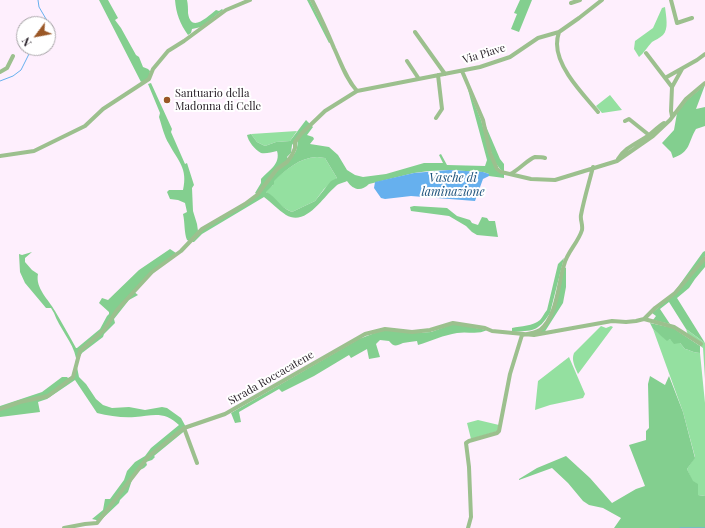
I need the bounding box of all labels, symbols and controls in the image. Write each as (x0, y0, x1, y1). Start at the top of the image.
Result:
north arrow (16, 16, 56, 56)
text: N (18, 35, 35, 49)
street label: Via Piave (461, 41, 507, 67)
place label: Santuario della Madonna di Celle (175, 87, 261, 113)
marker: Santuario della Madonna di Celle (162, 95, 172, 105)
water label: Vasche di laminazione (421, 171, 485, 199)
street label: Strada Roccacatene (226, 348, 316, 408)

